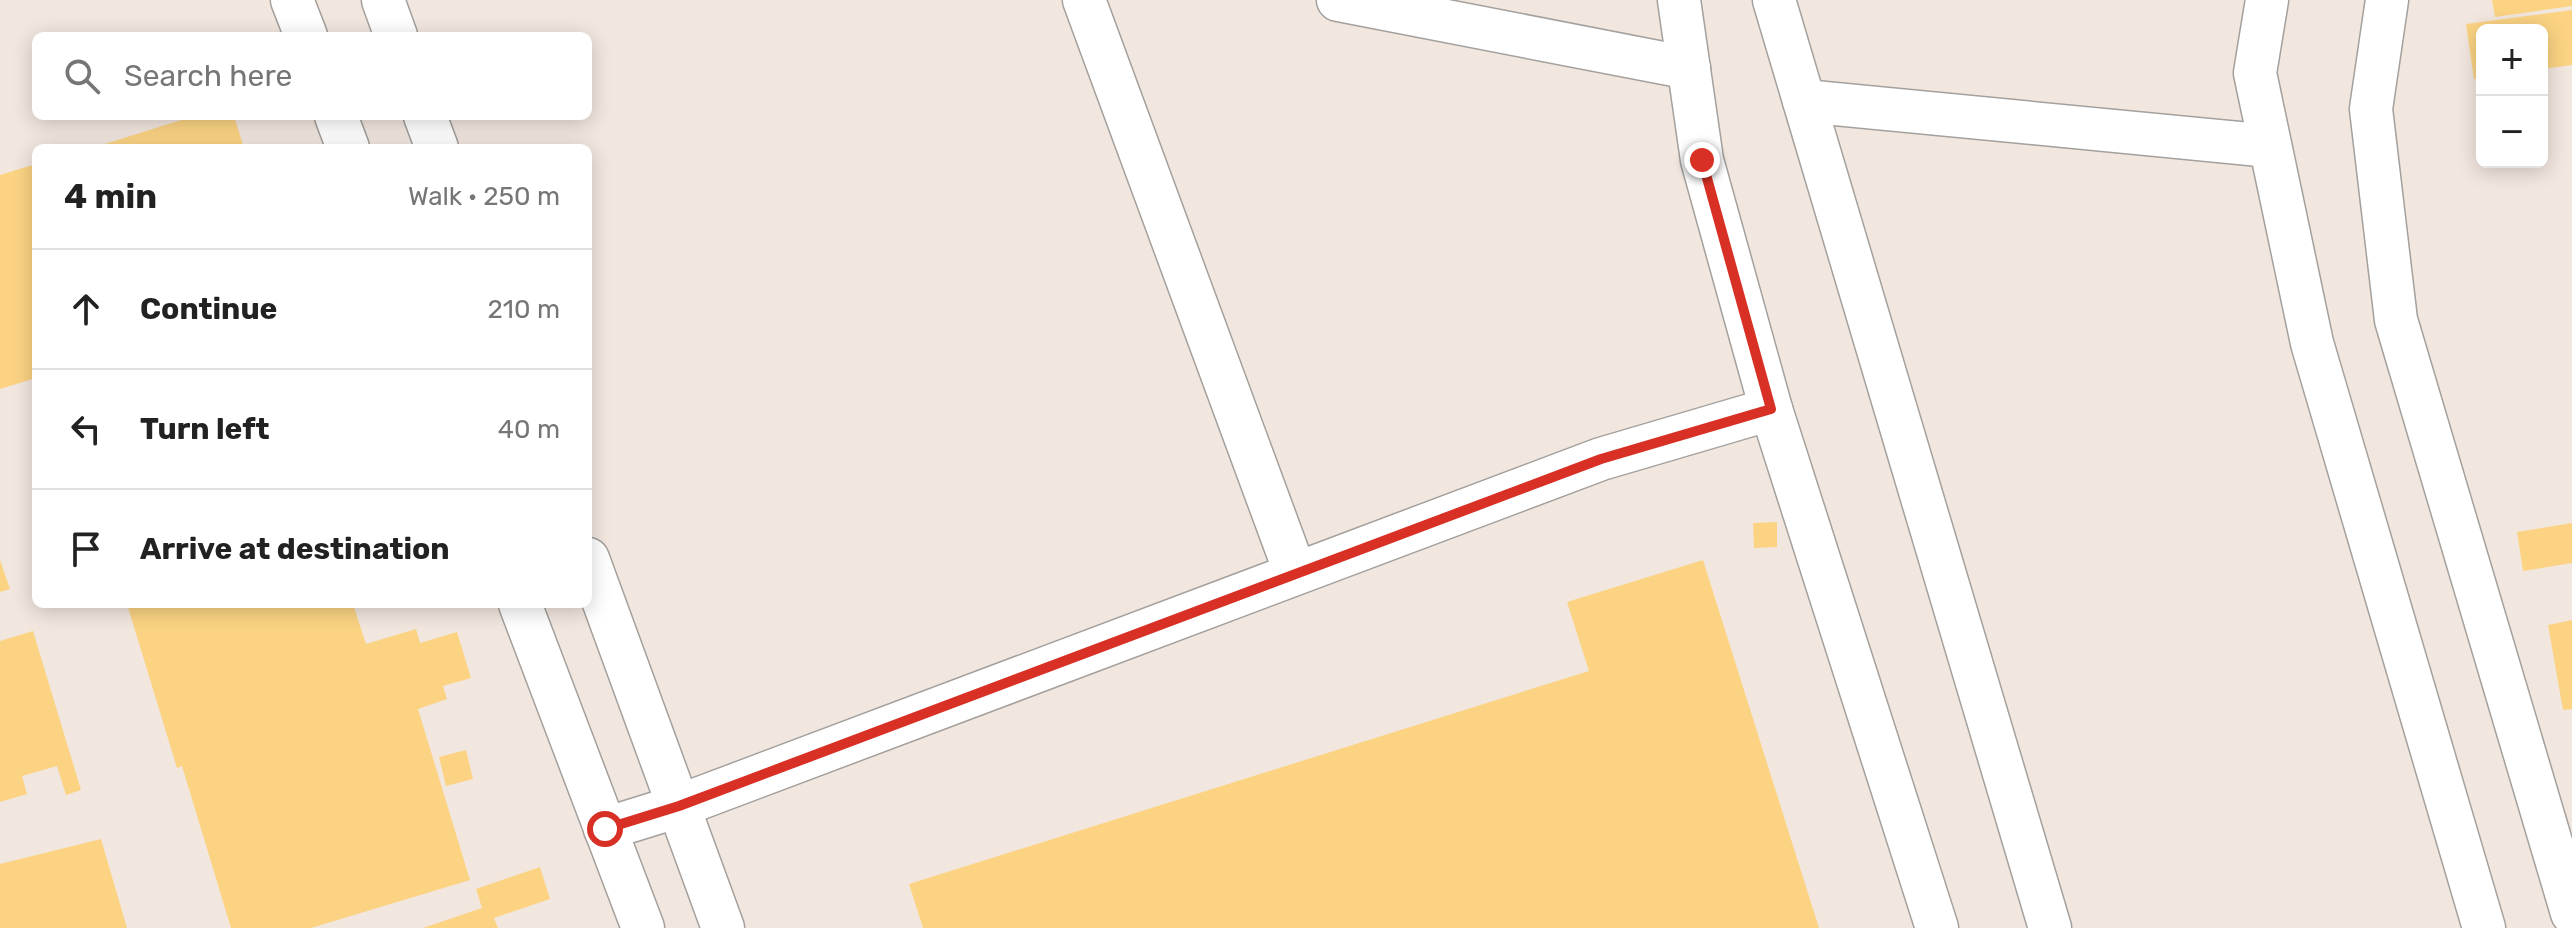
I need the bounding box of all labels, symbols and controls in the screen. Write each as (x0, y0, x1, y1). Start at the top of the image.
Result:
map controls (2476, 24, 2548, 168)
button: + (2476, 24, 2548, 96)
search box (32, 32, 592, 120)
icon: search (60, 54, 104, 98)
text: Search here (124, 58, 292, 94)
button: − (2476, 96, 2548, 168)
route end (1684, 142, 1720, 178)
text: 4 min (64, 176, 157, 217)
text: Walk · 250 m (408, 181, 560, 212)
icon: ahead (64, 287, 108, 331)
text: Continue (140, 291, 277, 327)
text: 210 m (488, 294, 560, 325)
icon: left (64, 407, 108, 451)
text: Turn left (140, 411, 270, 447)
text: 40 m (498, 414, 560, 445)
icon: arrive (64, 527, 108, 571)
text: Arrive at destination (140, 531, 450, 567)
route start (587, 811, 623, 847)

